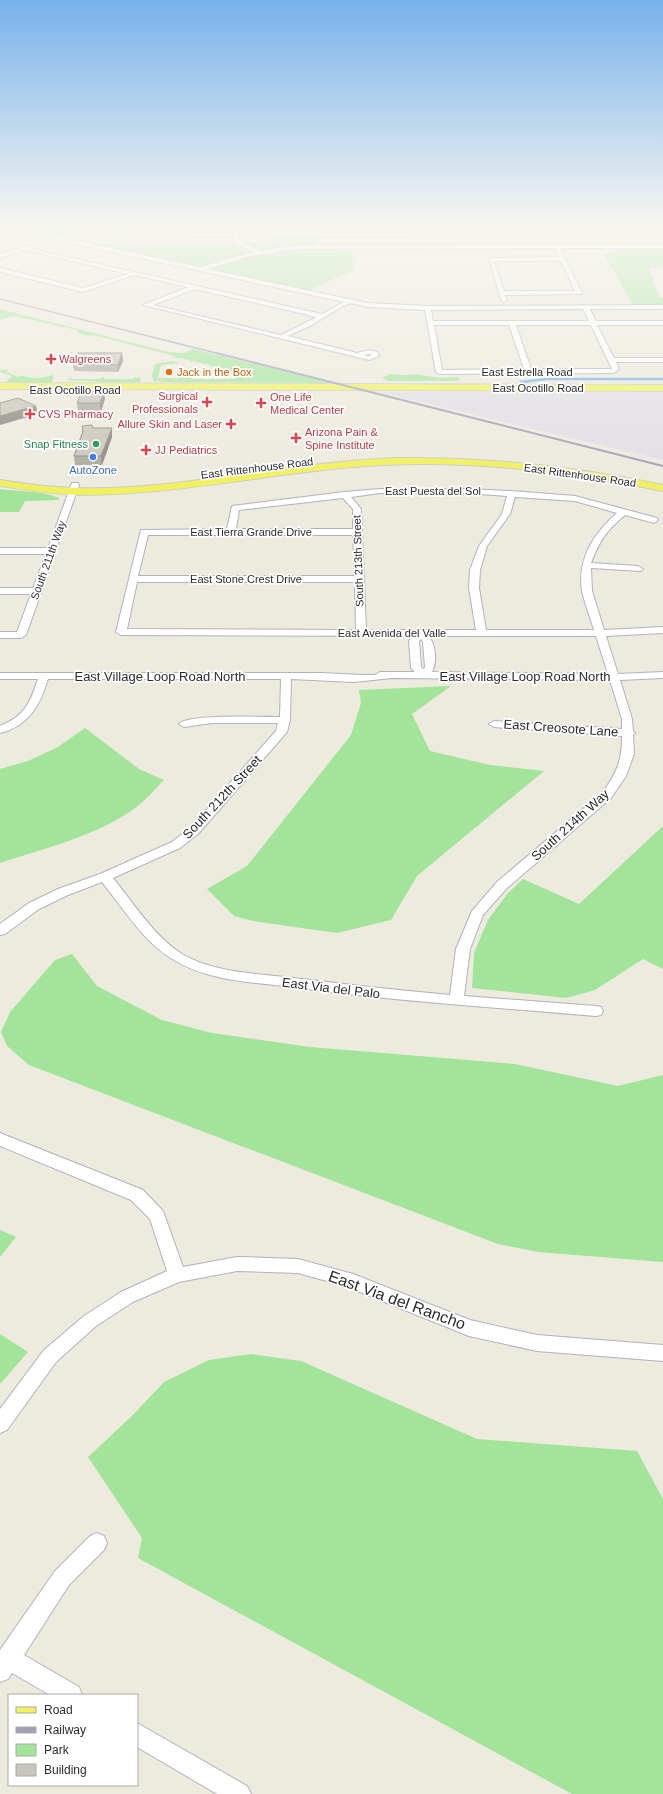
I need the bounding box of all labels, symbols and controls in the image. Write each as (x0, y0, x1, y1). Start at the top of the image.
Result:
place label: Walgreens (59, 353, 112, 365)
marker: Walgreens (46, 354, 56, 364)
place label: Jack in the Box (177, 366, 252, 378)
street label: East Estrella Road (481, 366, 573, 378)
marker: Jack in the Box (164, 367, 174, 377)
street label: East Ocotillo Road (492, 382, 584, 394)
street label: East Ocotillo Road (29, 384, 121, 396)
place label: Surgical Professionals (132, 390, 198, 415)
place label: One Life Medical Center (270, 391, 344, 416)
marker: Surgical Professionals (201, 396, 213, 408)
marker: One Life Medical Center (255, 397, 267, 409)
place label: CVS Pharmacy (38, 408, 114, 420)
marker: CVS Pharmacy (25, 409, 35, 419)
place label: Allure Skin and Laser (117, 418, 222, 430)
marker: Allure Skin and Laser (225, 418, 237, 430)
place label: Arizona Pain & Spine Institute (305, 426, 378, 451)
marker: Arizona Pain & Spine Institute (290, 432, 302, 444)
place label: Snap Fitness (24, 438, 88, 450)
marker: Snap Fitness (91, 439, 101, 449)
marker: JJ Pediatrics (140, 444, 152, 456)
place label: JJ Pediatrics (155, 444, 218, 456)
marker: AutoZone (88, 452, 98, 462)
street label: East Rittenhouse Road (200, 455, 314, 481)
street label: East Rittenhouse Road (523, 461, 637, 489)
place label: AutoZone (69, 464, 117, 476)
street label: East Puesta del Sol (385, 485, 481, 497)
street label: South 213th Street (350, 515, 366, 607)
street label: South 211th Way (28, 518, 68, 601)
street label: East Tierra Grande Drive (190, 526, 312, 538)
street label: East Stone Crest Drive (190, 573, 302, 585)
street label: East Avenida del Valle (338, 627, 446, 639)
street label: East Village Loop Road North (74, 669, 246, 684)
street label: East Village Loop Road North (439, 669, 611, 684)
street label: East Creosote Lane (503, 717, 619, 739)
street label: South 212th Street (180, 752, 265, 842)
street label: South 214th Way (528, 786, 612, 864)
street label: East Via del Palo (281, 975, 381, 1001)
street label: East Via del Rancho (326, 1267, 468, 1333)
legend (8, 1694, 138, 1786)
text: Road (44, 1703, 73, 1717)
text: Railway (44, 1723, 86, 1737)
text: Park (44, 1743, 70, 1757)
text: Building (44, 1763, 87, 1777)

